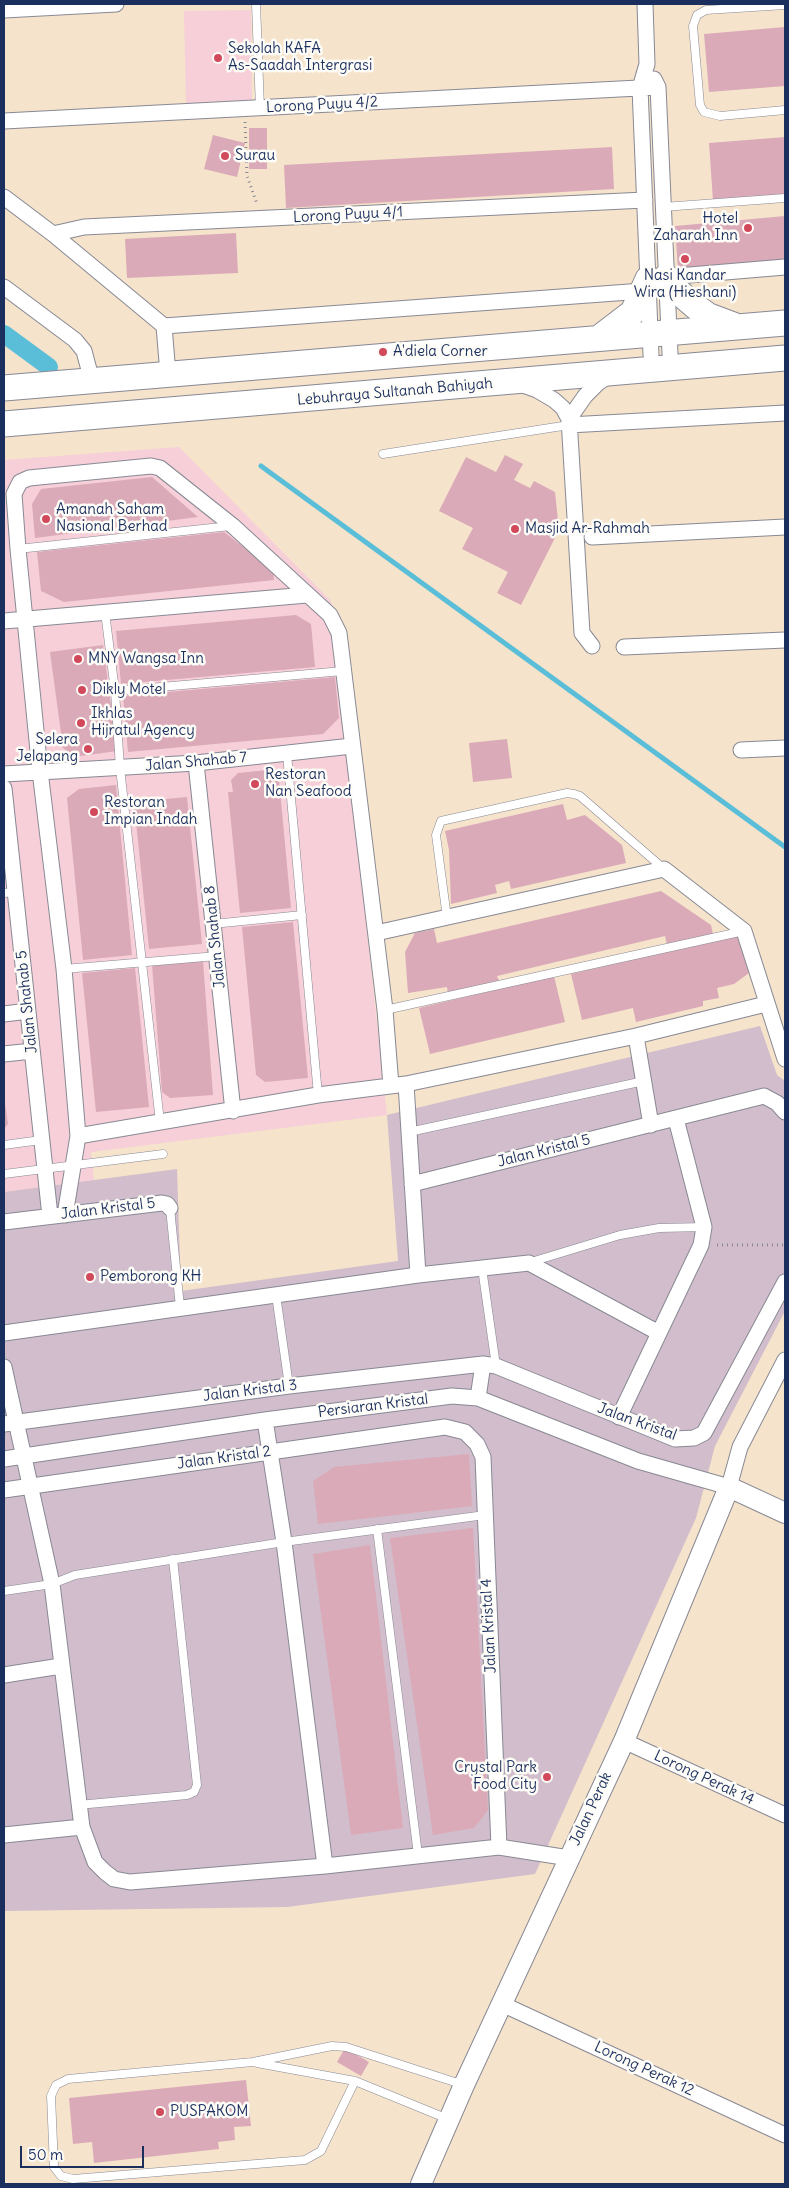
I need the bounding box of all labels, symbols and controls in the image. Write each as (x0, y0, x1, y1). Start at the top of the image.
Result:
place label: Sekolah KAFA As-Saadah Intergrasi (228, 40, 372, 75)
marker: Sekolah KAFA As-Saadah Intergrasi (212, 52, 224, 64)
street label: Lorong Puyu 4/2 (265, 93, 379, 117)
place label: Surau (235, 147, 275, 165)
marker: Surau (219, 150, 231, 162)
street label: Lorong Puyu 4/1 (293, 203, 403, 227)
place label: Hotel Zaharah Inn (653, 210, 738, 245)
marker: Hotel Zaharah Inn (742, 222, 754, 234)
marker: Nasi Kandar Wira (Hieshani) (679, 253, 691, 265)
place label: Nasi Kandar Wira (Hieshani) (634, 267, 736, 302)
place label: A'diela Corner (393, 343, 488, 361)
marker: A'diela Corner (377, 346, 389, 358)
street label: Lebuhraya Sultanah Bahiyah (296, 374, 494, 410)
place label: Amanah Saham Nasional Berhad (56, 501, 168, 536)
marker: Amanah Saham Nasional Berhad (40, 513, 52, 525)
place label: Masjid Ar-Rahmah (525, 520, 650, 538)
marker: Masjid Ar-Rahmah (509, 523, 521, 535)
place label: MNY Wangsa Inn (88, 650, 204, 668)
marker: MNY Wangsa Inn (72, 653, 84, 665)
place label: Dikly Motel (92, 681, 166, 699)
marker: Dikly Motel (76, 684, 88, 696)
place label: Ikhlas Hijratul Agency (91, 705, 195, 740)
marker: Ikhlas Hijratul Agency (75, 717, 87, 729)
place label: Selera Jelapang (16, 731, 78, 766)
marker: Selera Jelapang (82, 743, 94, 755)
street label: Jalan Shahab 7 (144, 749, 248, 775)
place label: Restoran Nan Seafood (265, 766, 351, 801)
marker: Restoran Nan Seafood (249, 778, 261, 790)
place label: Restoran Impian Indah (104, 794, 197, 829)
marker: Restoran Impian Indah (88, 806, 100, 818)
street label: Jalan Shahab 8 (201, 885, 229, 989)
street label: Jalan Shahab 5 (13, 950, 41, 1054)
street label: Jalan Kristal 5 (496, 1131, 592, 1171)
street label: Jalan Kristal 5 (60, 1194, 156, 1224)
place label: Pemborong KH (100, 1268, 201, 1286)
marker: Pemborong KH (84, 1271, 96, 1283)
street label: Jalan Kristal 3 (202, 1376, 298, 1406)
street label: Persiaran Kristal (317, 1390, 429, 1422)
street label: Jalan Kristal (595, 1399, 679, 1445)
street label: Jalan Kristal 2 (176, 1442, 272, 1474)
street label: Jalan Kristal 4 (478, 1578, 500, 1674)
street label: Lorong Perak 14 (651, 1747, 757, 1809)
place label: Crystal Park Food City (454, 1759, 537, 1794)
street label: Jalan Perak (566, 1769, 616, 1849)
marker: Crystal Park Food City (541, 1771, 553, 1783)
street label: Lorong Perak 12 (591, 2038, 697, 2100)
place label: PUSPAKOM (170, 2103, 249, 2121)
marker: PUSPAKOM (154, 2106, 166, 2118)
scale bar (22, 2136, 146, 2168)
text: 50 m (28, 2145, 63, 2164)

